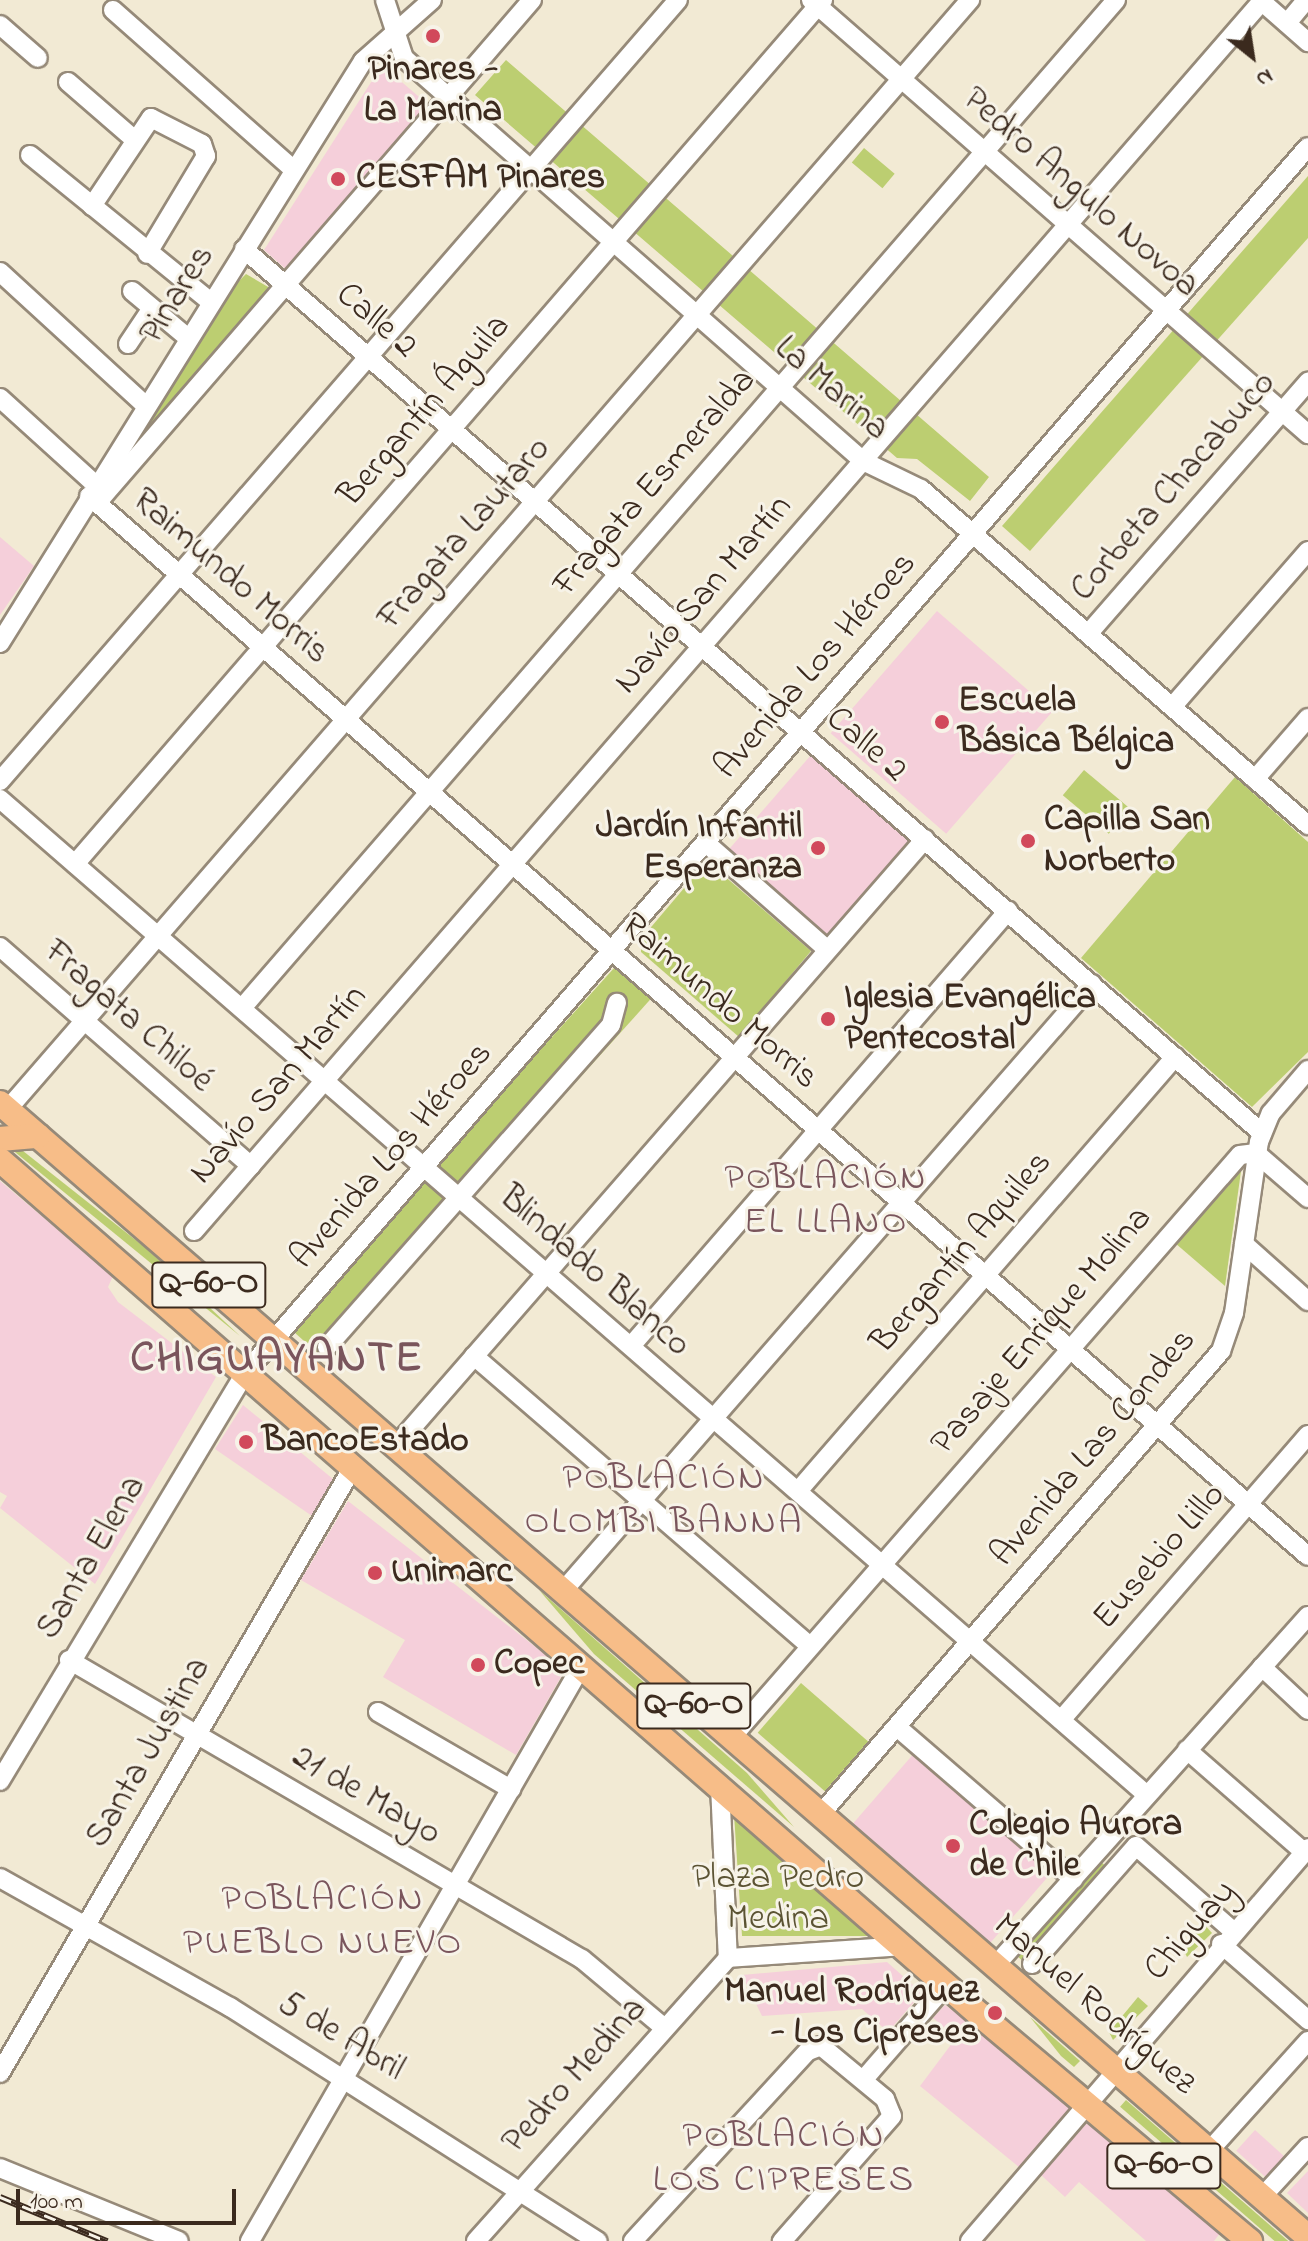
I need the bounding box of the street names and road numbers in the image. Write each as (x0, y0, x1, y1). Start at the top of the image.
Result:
street label: Pedro Angulo Novoa (953, 78, 1207, 308)
street label: Pinares (131, 238, 225, 352)
street label: Calle 2 (326, 274, 426, 368)
street label: Bergantín Águila (330, 306, 520, 516)
street label: La Marina (765, 327, 897, 451)
street label: Fragata Esmeralda (544, 360, 766, 606)
street label: Corbeta Chacabuco (1062, 363, 1286, 611)
street label: Fragata Lautaro (369, 429, 561, 639)
street label: Raimundo Morris (122, 479, 338, 675)
street label: Navío San Martín (606, 487, 802, 703)
street label: Avenida Los Héroes (706, 544, 926, 788)
street label: Calle 2 (816, 698, 916, 792)
street label: Raimundo Morris (611, 904, 827, 1100)
street label: Fragata Chiloé (34, 931, 222, 1103)
street label: Navío San Martín (181, 977, 377, 1193)
street label: Avenida Los Héroes (282, 1034, 502, 1278)
street label: Bergantín Aquiles (862, 1143, 1062, 1363)
street label: Blindado Blanco (489, 1177, 699, 1367)
street label: Pasaje Enrique Molina (922, 1198, 1162, 1464)
road number: Q-60-O (151, 1255, 267, 1315)
street label: Avenida Las Condes (982, 1320, 1206, 1576)
street label: Santa Elena (28, 1468, 156, 1648)
street label: Eusebio Lillo (1084, 1475, 1236, 1639)
street label: Santa Justina (77, 1650, 221, 1856)
road number: Q-60-O (636, 1676, 752, 1736)
street label: 21 de Mayo (284, 1736, 448, 1856)
street label: Chiguay (1136, 1872, 1246, 1990)
street label: Manuel Rodríguez (984, 1905, 1204, 2105)
street label: 5 de Abril (270, 1982, 412, 2092)
street label: Pedro Medina (493, 1989, 657, 2163)
road number: Q-60-O (1106, 2136, 1222, 2196)

